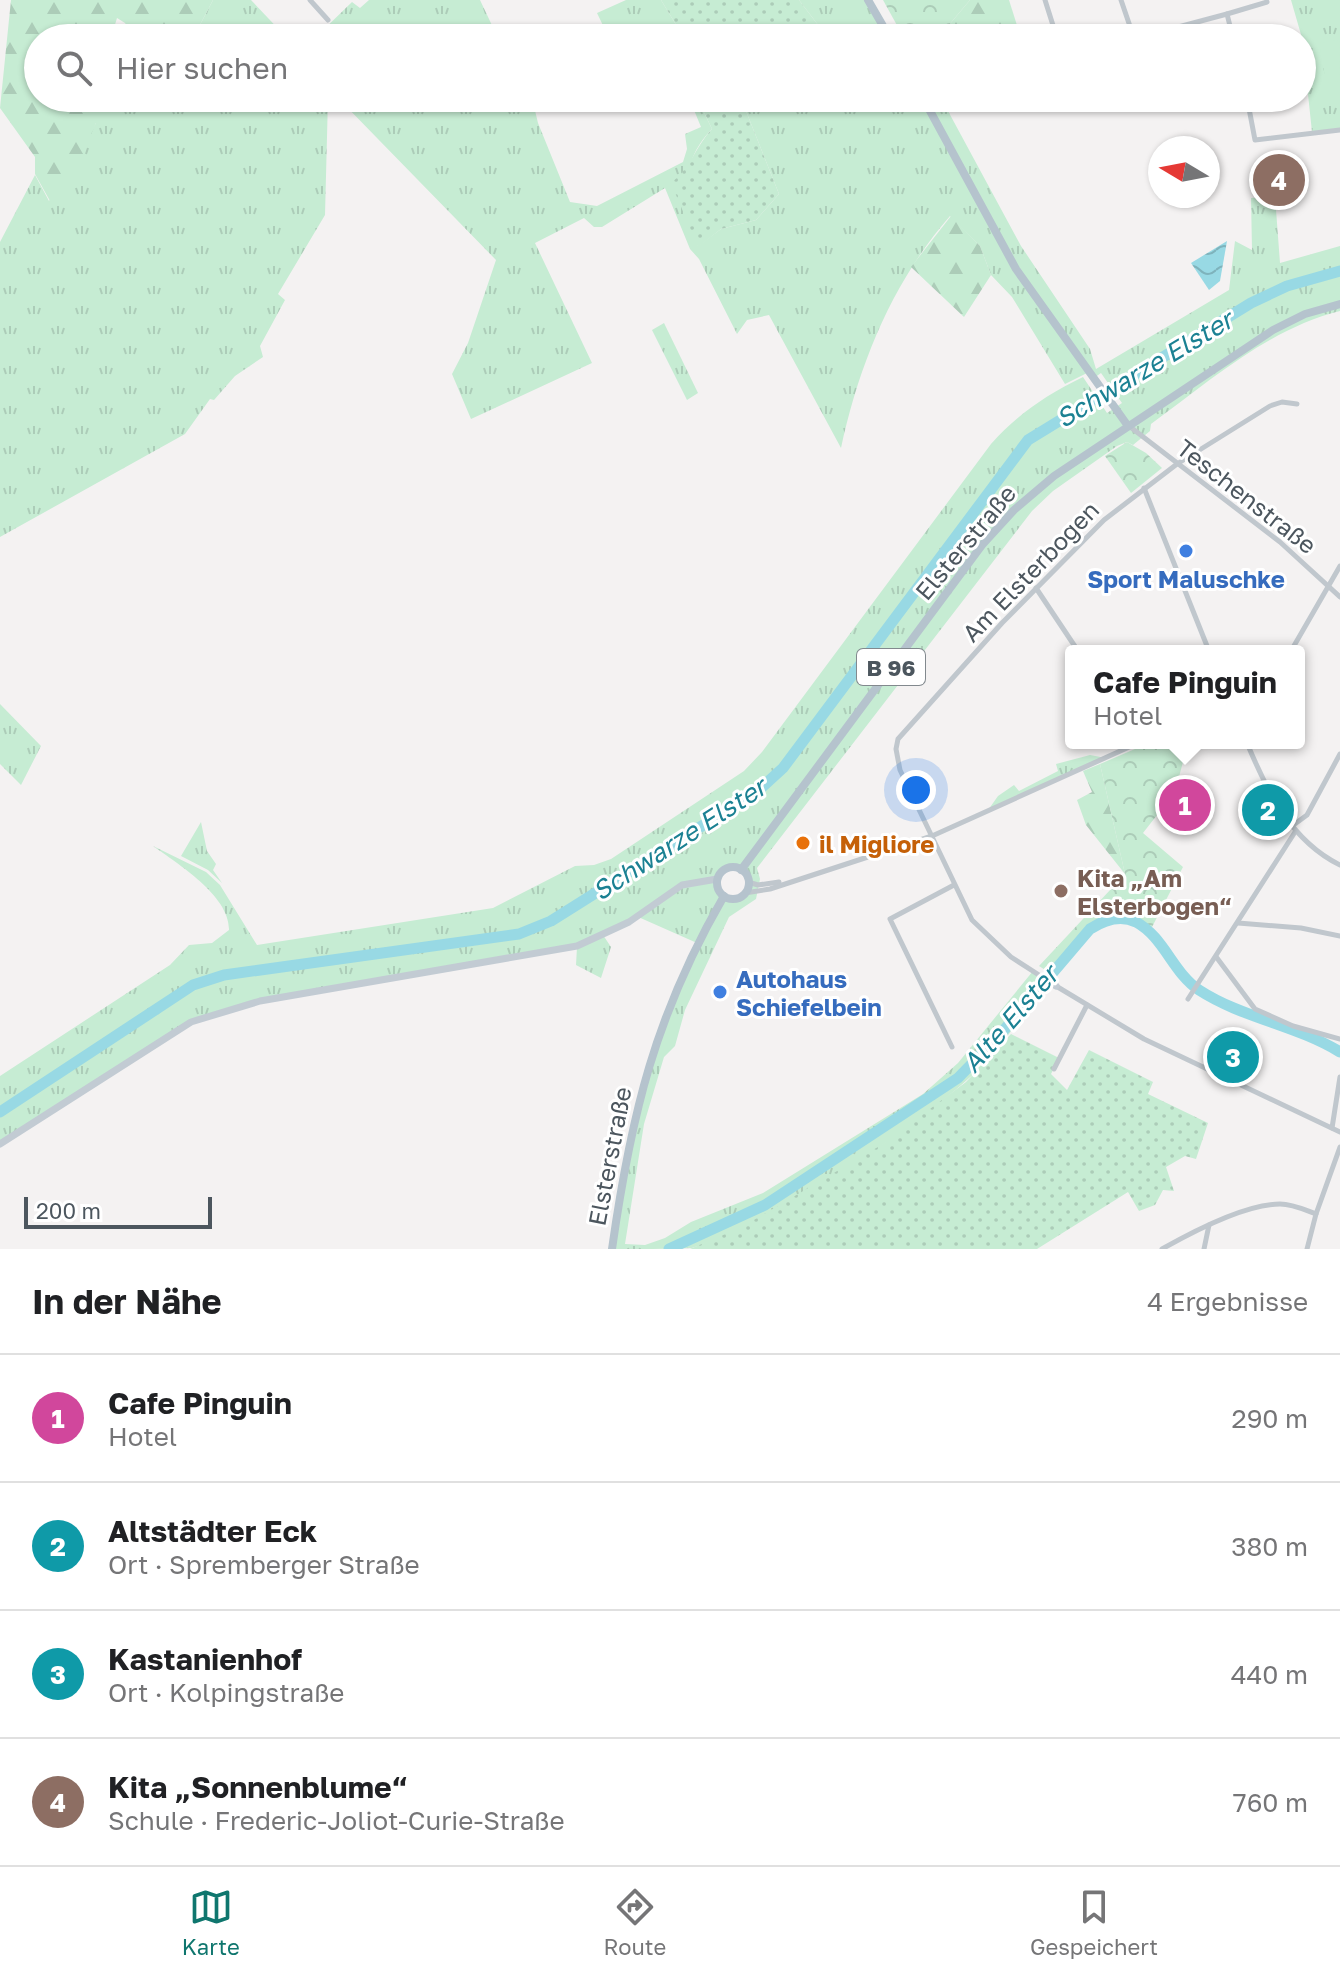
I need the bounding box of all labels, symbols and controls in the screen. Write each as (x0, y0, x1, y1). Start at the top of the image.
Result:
search box (24, 24, 1316, 112)
icon: search (52, 46, 96, 90)
text: Hier suchen (116, 50, 288, 86)
north arrow (1148, 136, 1220, 208)
pin: 4 (1253, 150, 1305, 210)
water label: Schwarze Elster (1050, 302, 1241, 434)
street label: Teschenstraße (1172, 433, 1322, 559)
street label: Elsterstraße (909, 479, 1021, 605)
street label: Am Elsterbogen (956, 495, 1104, 647)
marker: Sport Maluschke (1177, 542, 1195, 560)
place label: Sport Maluschke (1087, 564, 1285, 593)
popup (1065, 645, 1305, 749)
road number: B 96 (857, 649, 925, 685)
text: Cafe Pinguin (1093, 664, 1277, 700)
text: Hotel (1093, 700, 1162, 731)
water label: Schwarze Elster (586, 769, 775, 907)
your location (896, 770, 936, 810)
pin: 1 (1159, 775, 1211, 835)
pin: 2 (1242, 780, 1294, 840)
place label: il Migliore (819, 829, 935, 858)
marker: il Migliore (794, 834, 812, 852)
place label: Kita „Am Elsterbogen“ (1077, 863, 1232, 920)
marker: Kita „Am Elsterbogen“ (1052, 882, 1070, 900)
water label: Alte Elster (956, 957, 1067, 1078)
place label: Autohaus Schiefelbein (736, 964, 882, 1021)
marker: Autohaus Schiefelbein (711, 983, 729, 1001)
pin: 3 (1207, 1027, 1259, 1087)
street label: Elsterstraße (581, 1084, 637, 1228)
scale bar (24, 1193, 212, 1229)
text: 200 m (36, 1197, 101, 1224)
text: In der Nähe (32, 1281, 222, 1321)
text: 4 Ergebnisse (1147, 1286, 1308, 1317)
text: Cafe Pinguin (108, 1385, 292, 1421)
text: 1 (51, 1403, 65, 1434)
text: 290 m (1232, 1403, 1308, 1434)
text: Hotel (108, 1421, 177, 1452)
text: Altstädter Eck (108, 1513, 317, 1549)
text: 2 (50, 1531, 66, 1562)
text: 380 m (1231, 1531, 1308, 1562)
text: Ort · Spremberger Straße (108, 1549, 420, 1580)
text: Kastanienhof (108, 1641, 302, 1677)
text: 3 (50, 1659, 66, 1690)
text: 440 m (1231, 1659, 1308, 1690)
text: Ort · Kolpingstraße (108, 1677, 344, 1708)
text: Kita „Sonnenblume“ (108, 1769, 408, 1805)
text: 4 (50, 1787, 66, 1818)
text: 760 m (1233, 1787, 1308, 1818)
text: Schule · Frederic-Joliot-Curie-Straße (108, 1805, 565, 1836)
tab: Karte (182, 1885, 240, 1960)
tab: Route (603, 1885, 666, 1960)
tab: Gespeichert (1030, 1885, 1158, 1960)

